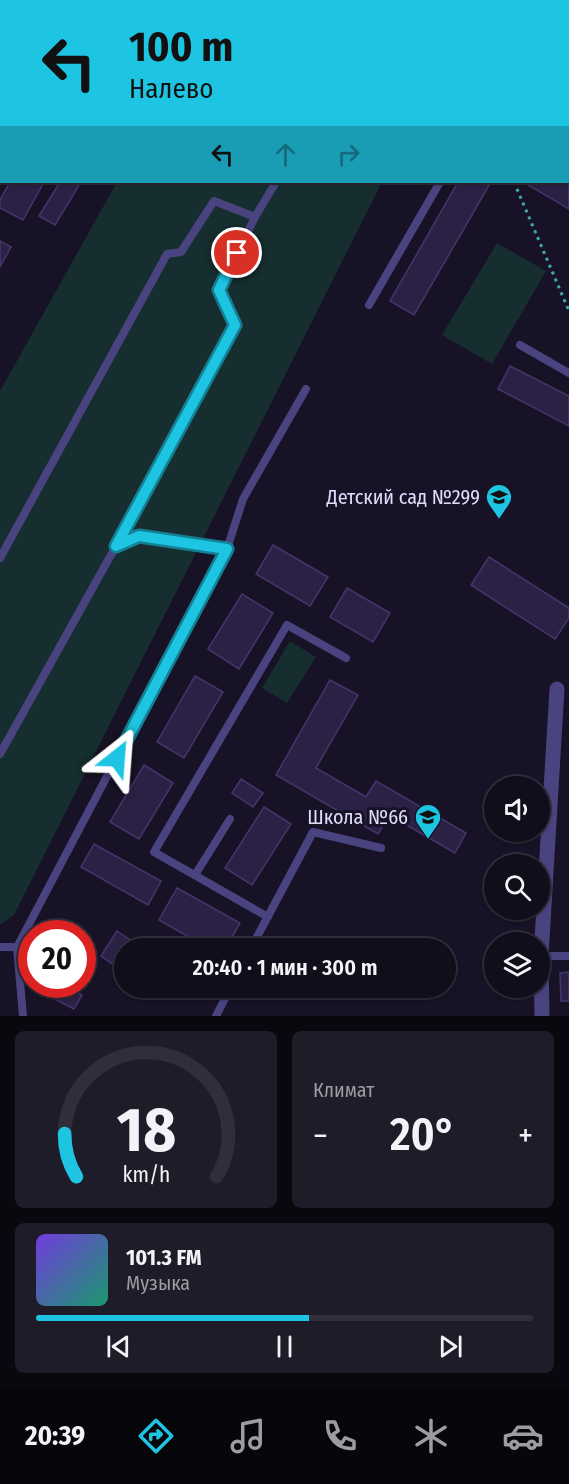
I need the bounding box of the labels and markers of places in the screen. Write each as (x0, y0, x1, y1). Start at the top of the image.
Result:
pin (211, 227, 262, 278)
school or university icon: Детский сад №299 (484, 482, 514, 520)
place label: Детский сад №299 (326, 485, 480, 509)
school or university icon: Школа №66 (413, 802, 443, 840)
place label: Школа №66 (307, 805, 408, 829)

